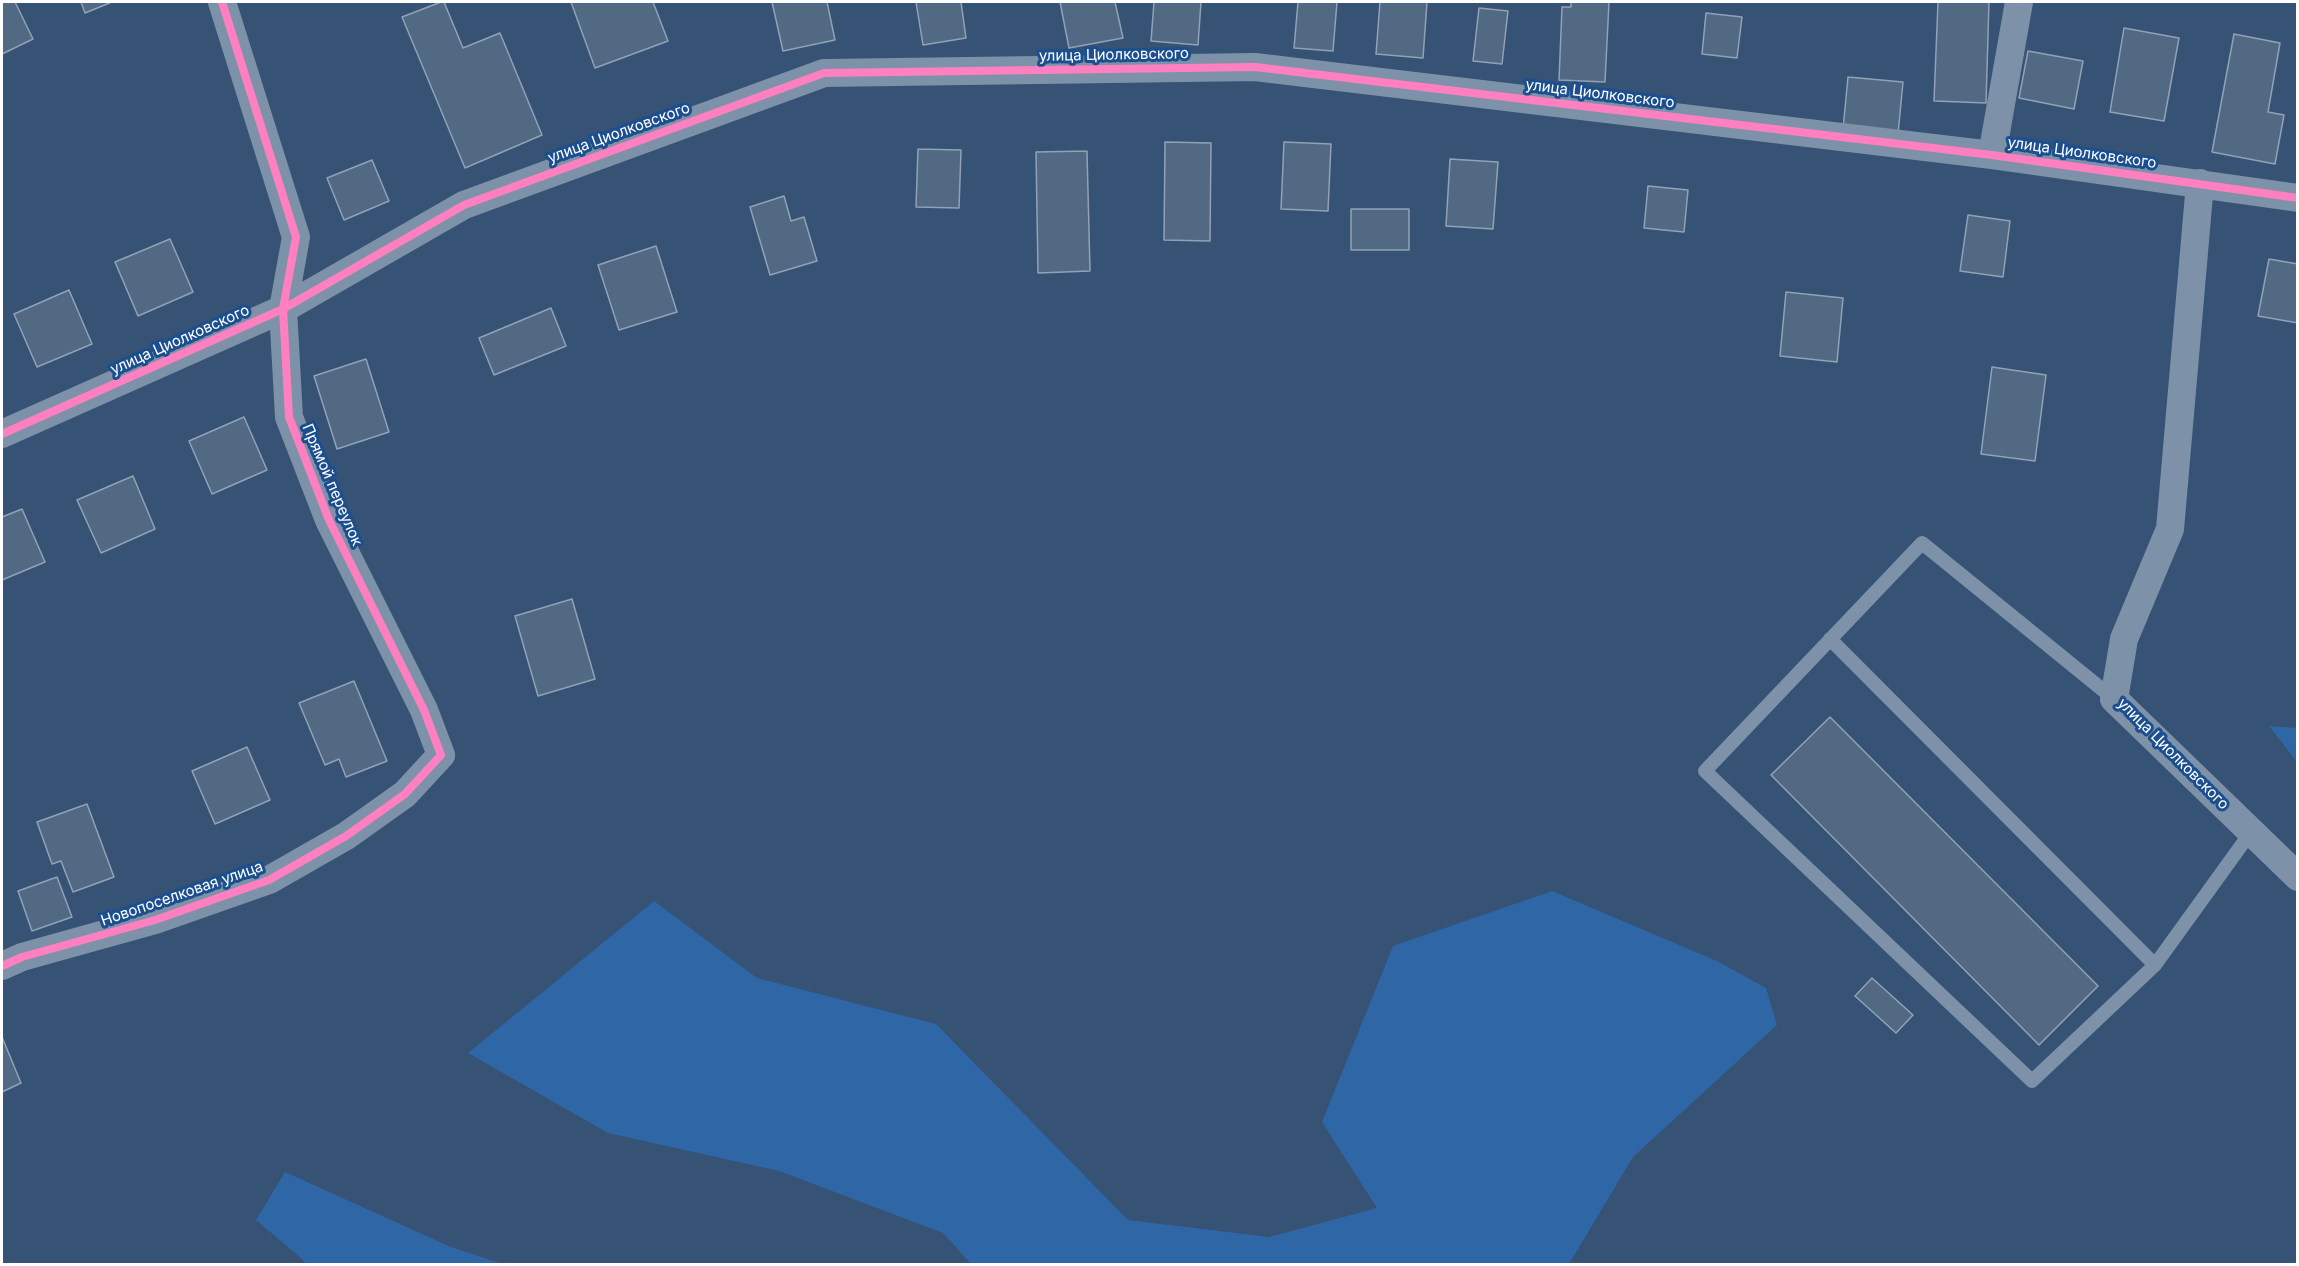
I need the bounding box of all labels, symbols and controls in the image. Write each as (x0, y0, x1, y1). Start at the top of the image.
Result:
street label: улица Циолковского (1039, 45, 1189, 65)
street label: улица Циолковского (1524, 76, 1676, 112)
street label: улица Циолковского (545, 99, 693, 167)
street label: улица Циолковского (2006, 134, 2158, 172)
street label: улица Циолковского (108, 301, 252, 379)
street label: Прямой переулок (298, 421, 366, 549)
street label: улица Циолковского (2114, 695, 2232, 813)
street label: Новопоселковая улица (99, 858, 265, 930)

